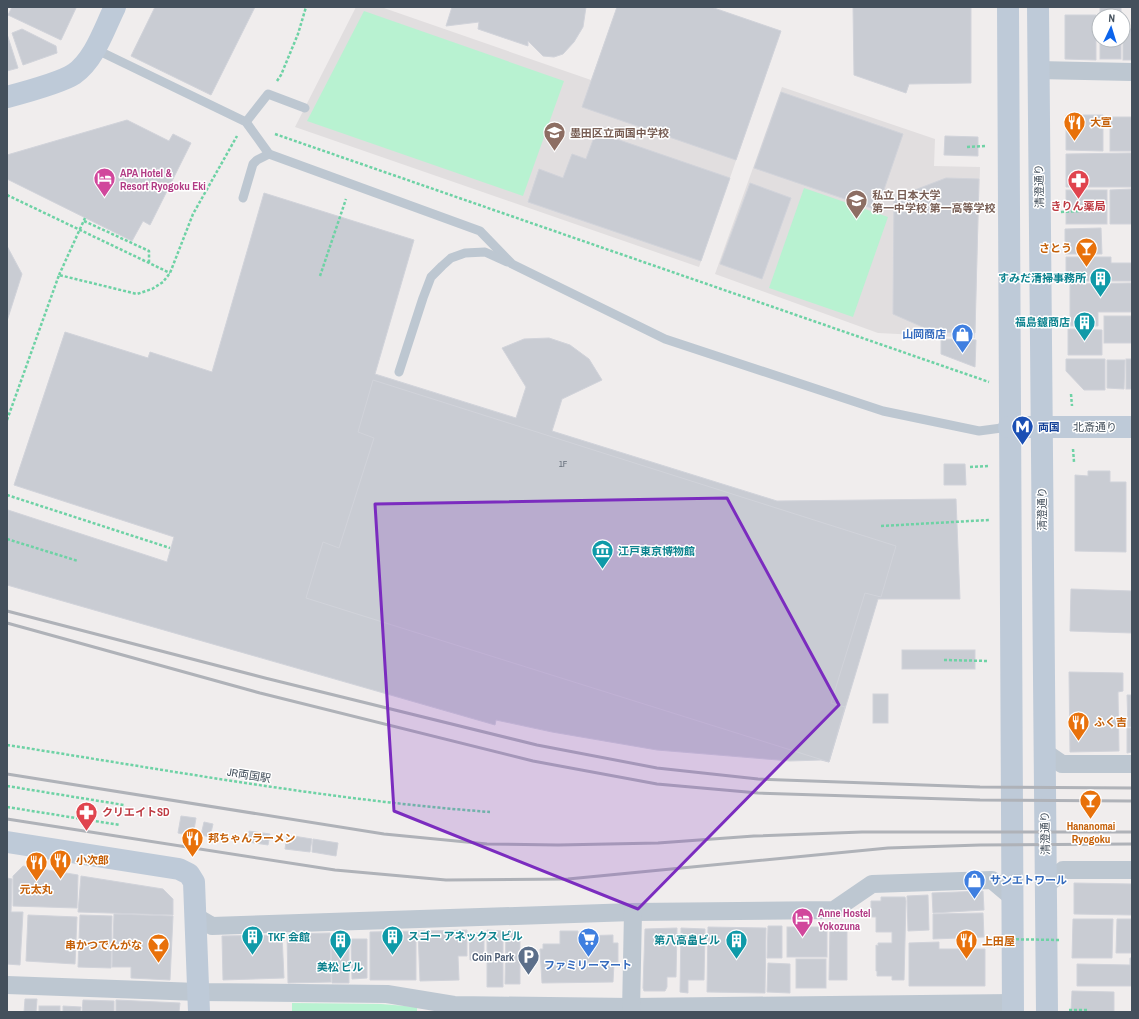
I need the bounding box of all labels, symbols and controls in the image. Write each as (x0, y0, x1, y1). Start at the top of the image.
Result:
north arrow (1091, 8, 1131, 48)
text: N (1108, 11, 1115, 25)
restaurant icon: 大宣 (1062, 109, 1088, 142)
place label: 大宣 (1090, 115, 1112, 129)
school or university icon: 墨田区立両国中学校 (541, 120, 567, 153)
place label: 墨田区立両国中学校 (570, 126, 669, 140)
street label: 清澄通り (1032, 164, 1046, 208)
hotel icon: APA Hotel & Resort Ryogoku Eki (92, 166, 118, 199)
place label: APA Hotel & Resort Ryogoku Eki (120, 166, 206, 193)
pharmacy icon: きりん薬局 (1065, 167, 1091, 200)
school or university icon: 私立 日本大学 第一中学校 第一高等学校 (843, 188, 869, 221)
place label: 私立 日本大学 第一中学校 第一高等学校 (872, 188, 996, 215)
place label: きりん薬局 (1051, 199, 1106, 213)
bar icon: さとう (1074, 235, 1100, 268)
place label: さとう (1039, 241, 1072, 255)
building icon: すみだ清掃事務所 (1088, 265, 1114, 298)
place label: すみだ清掃事務所 (998, 271, 1086, 285)
building icon: 福島鑢商店 (1072, 309, 1098, 342)
place label: 福島鑢商店 (1015, 315, 1070, 329)
shop icon: 山岡商店 (949, 321, 975, 354)
place label: 山岡商店 (902, 327, 946, 341)
metro station icon: 両国 (1009, 414, 1035, 447)
place label: 両国 (1038, 420, 1060, 434)
street label: 北斎通り (1073, 420, 1117, 434)
house number: 1F (559, 458, 568, 470)
street label: 清澄通り (1035, 487, 1049, 531)
museum icon: 江戸東京博物館 (589, 538, 615, 571)
place label: 江戸東京博物館 (618, 544, 695, 558)
restaurant icon: ふく吉 (1065, 709, 1091, 742)
place label: ふく吉 (1094, 715, 1127, 729)
street label: JR両国駅 (226, 765, 272, 785)
bar icon: Hananomai Ryogoku (1078, 787, 1104, 820)
pharmacy icon: クリエイトSD (74, 799, 100, 832)
place label: クリエイトSD (102, 805, 170, 819)
street label: 清澄通り (1038, 811, 1052, 855)
place label: Hananomai Ryogoku (1067, 819, 1115, 846)
restaurant icon: 邦ちゃんラーメン (179, 825, 205, 858)
place label: 邦ちゃんラーメン (208, 831, 296, 845)
restaurant icon: 小次郎 (48, 847, 74, 880)
restaurant icon: 元太丸 (23, 850, 49, 883)
place label: 小次郎 (76, 853, 109, 867)
shop icon: サンエトワール (961, 867, 987, 900)
place label: サンエトワール (990, 873, 1067, 887)
place label: 元太丸 (20, 882, 53, 896)
hotel icon: Anne Hostel Yokozuna (789, 906, 815, 939)
place label: Anne Hostel Yokozuna (818, 906, 871, 933)
building icon: スゴー アネックス ビル (380, 923, 406, 956)
building icon: TKF 会館 (240, 924, 266, 957)
supermarket icon: ファミリーマート (575, 926, 601, 959)
building icon: 第八高畠ビル (723, 927, 749, 960)
building icon: 美松 ビル (327, 928, 353, 961)
restaurant icon: 上田屋 (954, 928, 980, 961)
place label: スゴー アネックス ビル (408, 929, 523, 943)
place label: TKF 会館 (268, 930, 310, 944)
bar icon: 串かつでんがな (145, 932, 171, 965)
place label: 第八高畠ビル (654, 933, 720, 947)
place label: 上田屋 (982, 934, 1015, 948)
place label: 串かつでんがな (65, 938, 142, 952)
parking icon: Coin Park (516, 944, 542, 977)
place label: Coin Park (472, 950, 515, 964)
place label: ファミリーマート (544, 958, 632, 972)
place label: 美松 ビル (317, 960, 363, 974)

